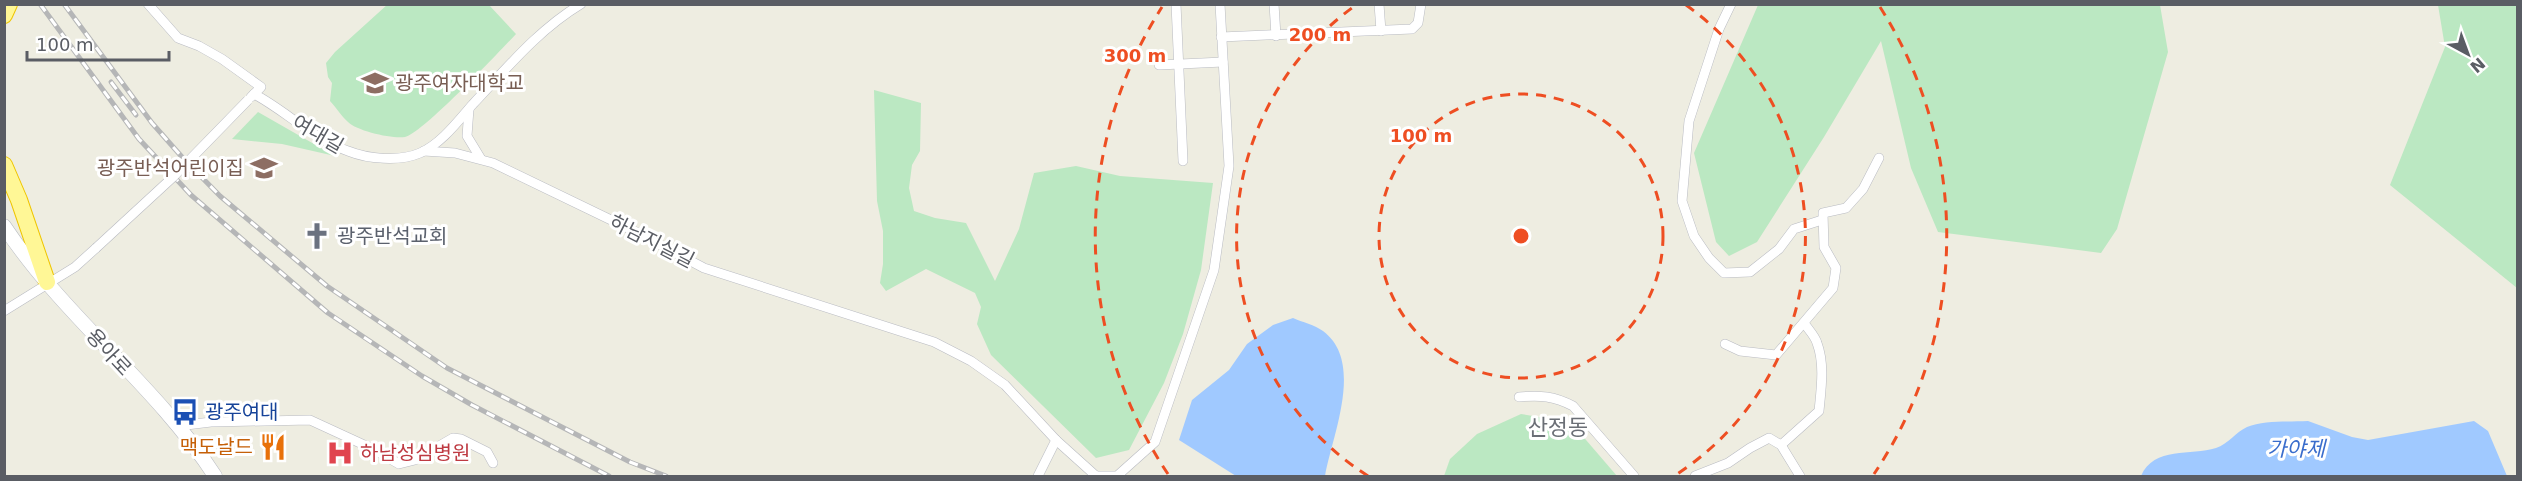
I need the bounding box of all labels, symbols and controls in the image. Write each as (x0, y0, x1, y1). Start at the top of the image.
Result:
scale bar (27, 24, 170, 62)
text: 200 m (1289, 24, 1351, 45)
north arrow (2438, 24, 2498, 84)
text: 100 m (36, 34, 94, 55)
text: 300 m (1104, 45, 1166, 66)
text: N (2466, 53, 2489, 77)
school or university icon: 광주여자대학교 (360, 68, 390, 98)
place label: 광주여자대학교 (395, 71, 524, 95)
street label: 여대길 (288, 110, 348, 158)
text: 100 m (1390, 125, 1452, 146)
school or university icon: 광주반석어린이집 (249, 153, 279, 183)
place label: 광주반석어린이집 (97, 156, 244, 180)
street label: 하남지실길 (606, 209, 698, 273)
church icon: 광주반석교회 (302, 221, 332, 251)
place label: 광주반석교회 (337, 224, 447, 248)
centre of rings (1511, 226, 1531, 246)
street label: 용아로 (81, 324, 137, 380)
bus stop icon: 광주여대 (170, 397, 200, 427)
place label: 광주여대 (205, 400, 279, 424)
district label: 산정동 (1528, 415, 1588, 440)
restaurant icon: 맥도날드 (258, 432, 288, 462)
place label: 맥도날드 (179, 435, 253, 459)
water label: 가야제 (2267, 437, 2328, 461)
hospital icon: 하남성심병원 (325, 438, 355, 468)
place label: 하남성심병원 (360, 441, 470, 465)

